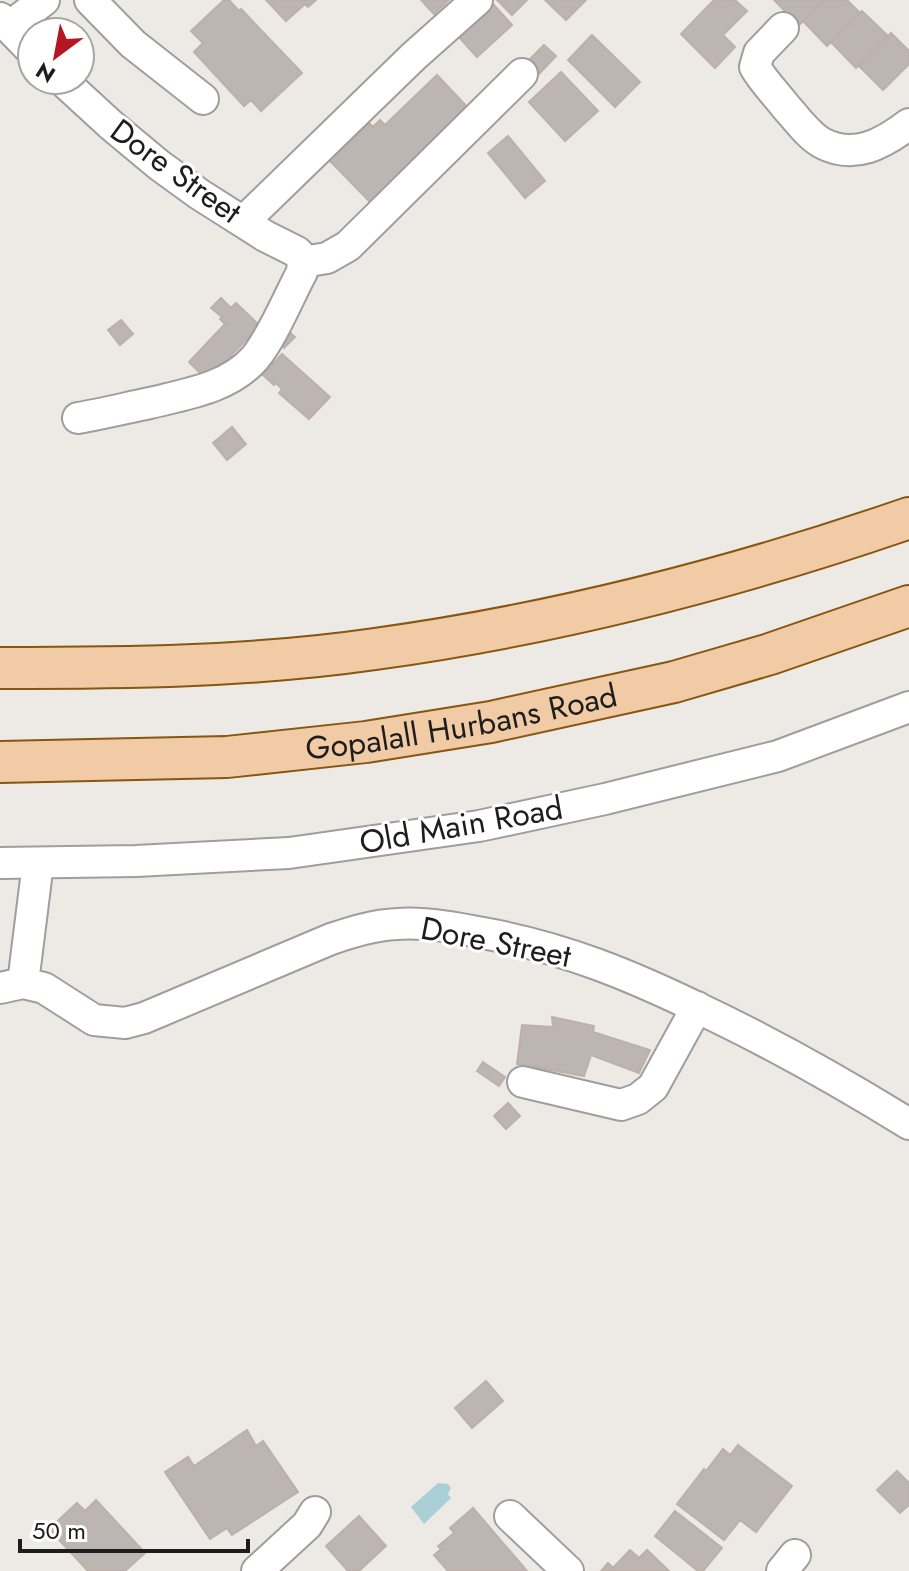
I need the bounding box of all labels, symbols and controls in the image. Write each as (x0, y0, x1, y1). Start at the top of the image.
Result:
north arrow (16, 16, 96, 96)
text: N (30, 55, 61, 91)
street label: Dore Street (101, 108, 251, 235)
street label: Gopalall Hurbans Road (303, 672, 621, 771)
street label: Old Main Road (356, 785, 566, 865)
street label: Dore Street (417, 905, 575, 979)
scale bar (20, 1503, 248, 1553)
text: 50 m (32, 1513, 86, 1548)

